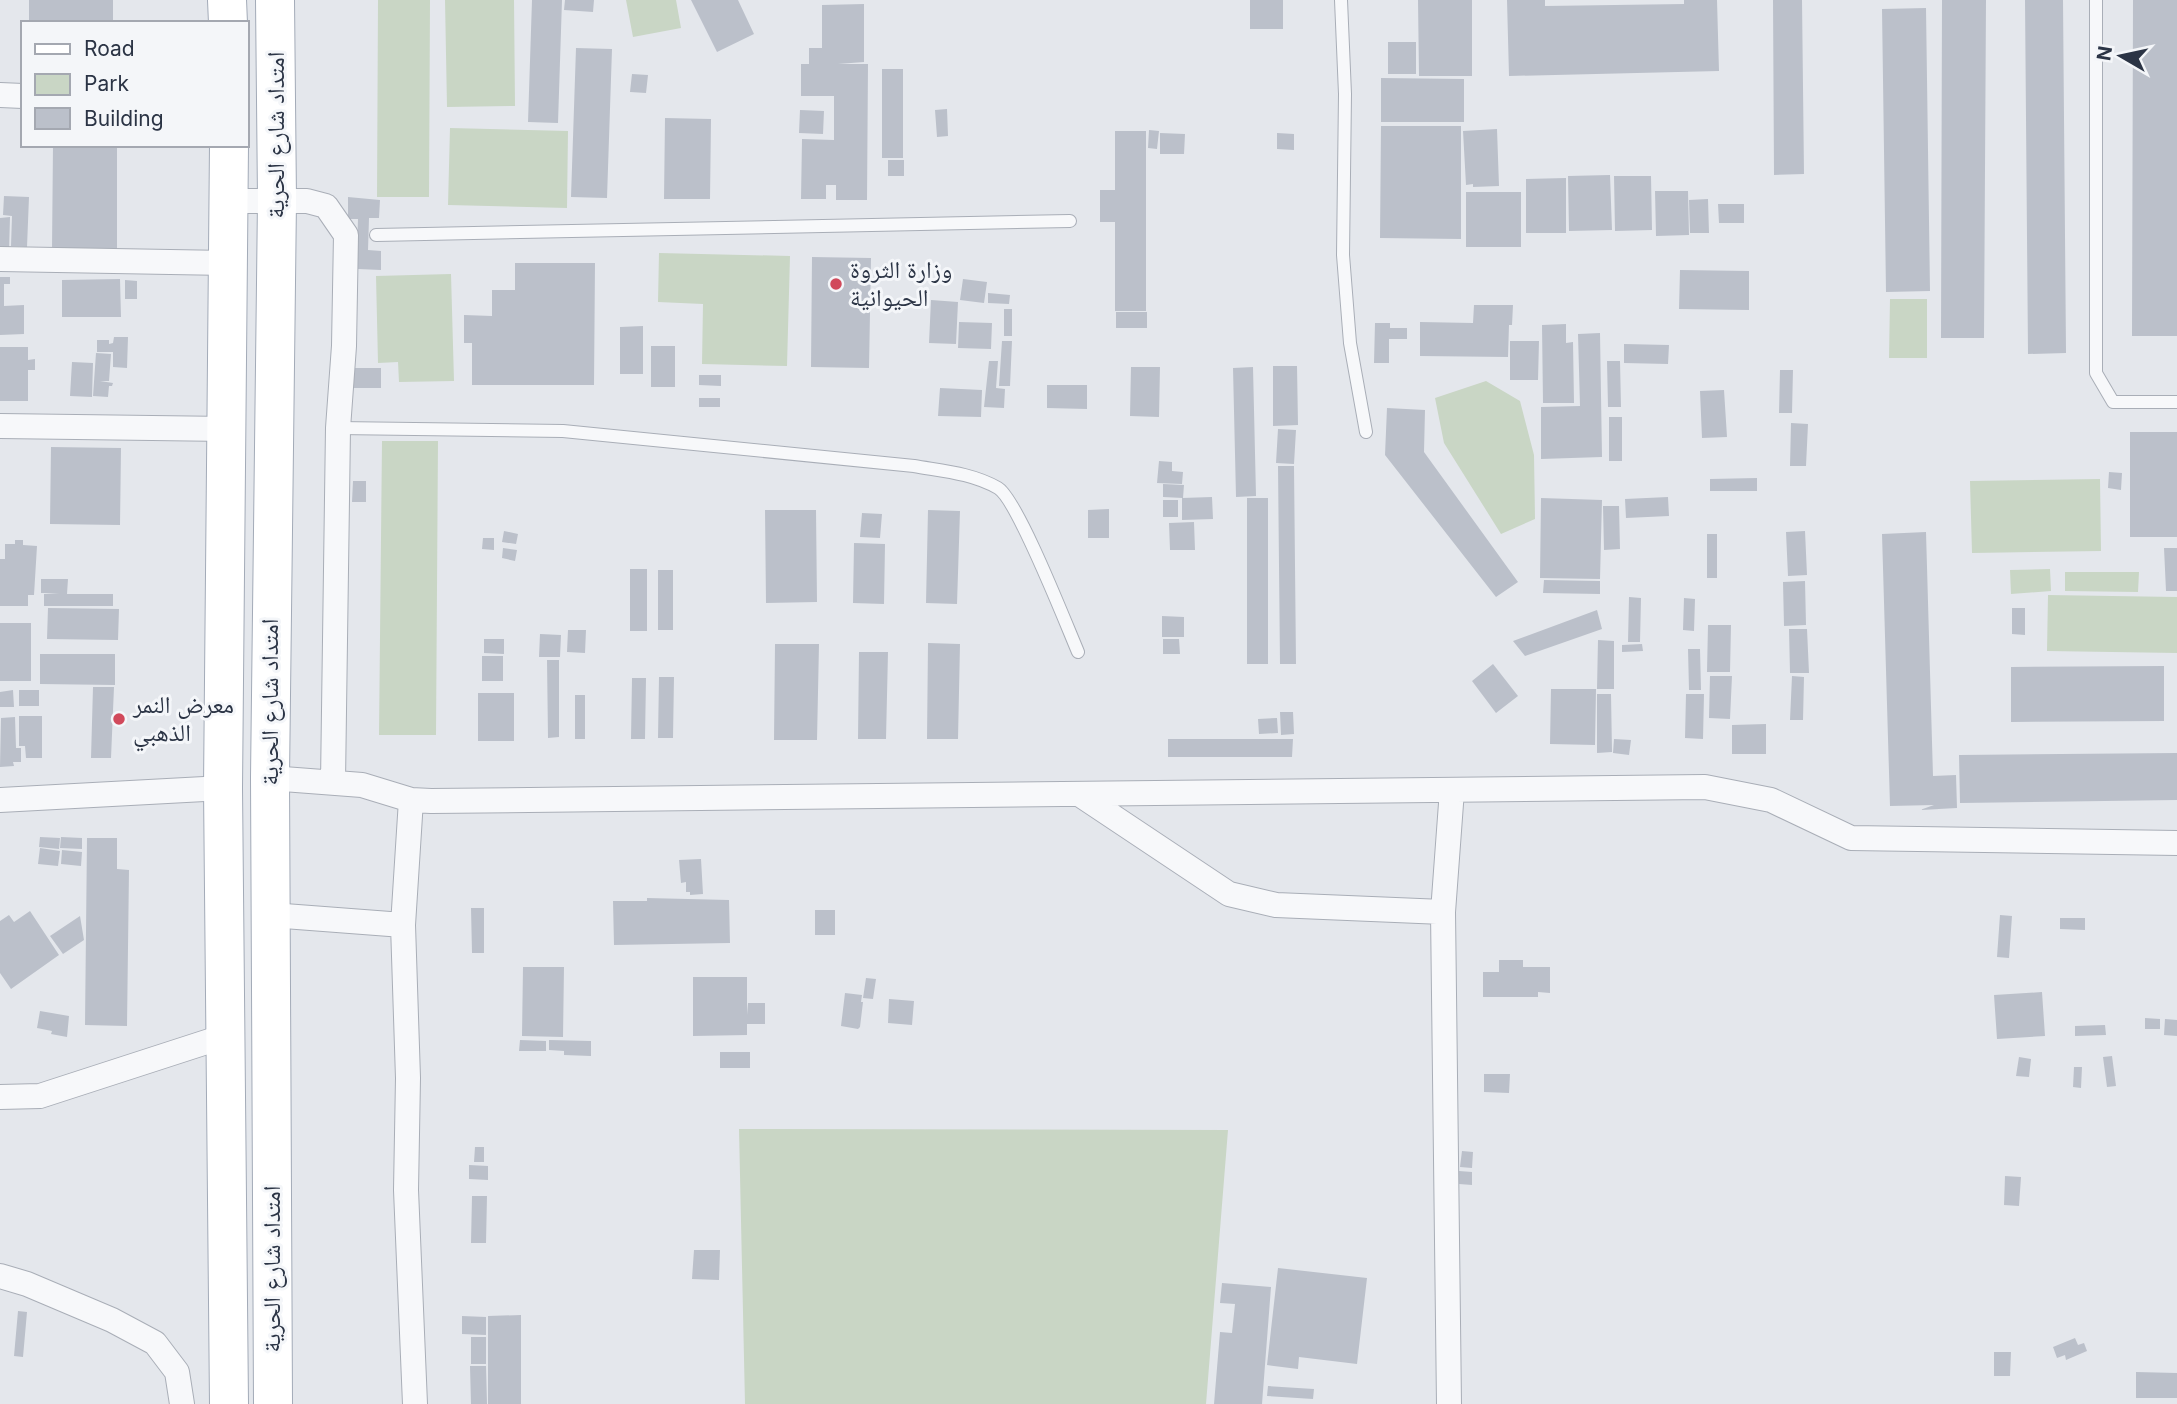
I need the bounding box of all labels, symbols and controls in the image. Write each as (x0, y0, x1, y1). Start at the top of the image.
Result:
legend (21, 21, 248, 147)
north arrow (2086, 21, 2156, 91)
text: Road (84, 36, 135, 61)
text: N (2092, 44, 2117, 62)
street label: امتداد شارع الحرية (261, 51, 291, 219)
text: Park (84, 71, 129, 96)
text: Building (84, 106, 164, 131)
place label: وزارة الثروة الحيوانية (850, 255, 952, 312)
marker: وزارة الثروة الحيوانية (828, 276, 844, 292)
street label: امتداد شارع الحرية (255, 618, 285, 786)
place label: معرض النمر الذهبي (132, 690, 234, 752)
marker: معرض النمر الذهبي (111, 711, 127, 727)
street label: امتداد شارع الحرية (257, 1185, 287, 1353)

